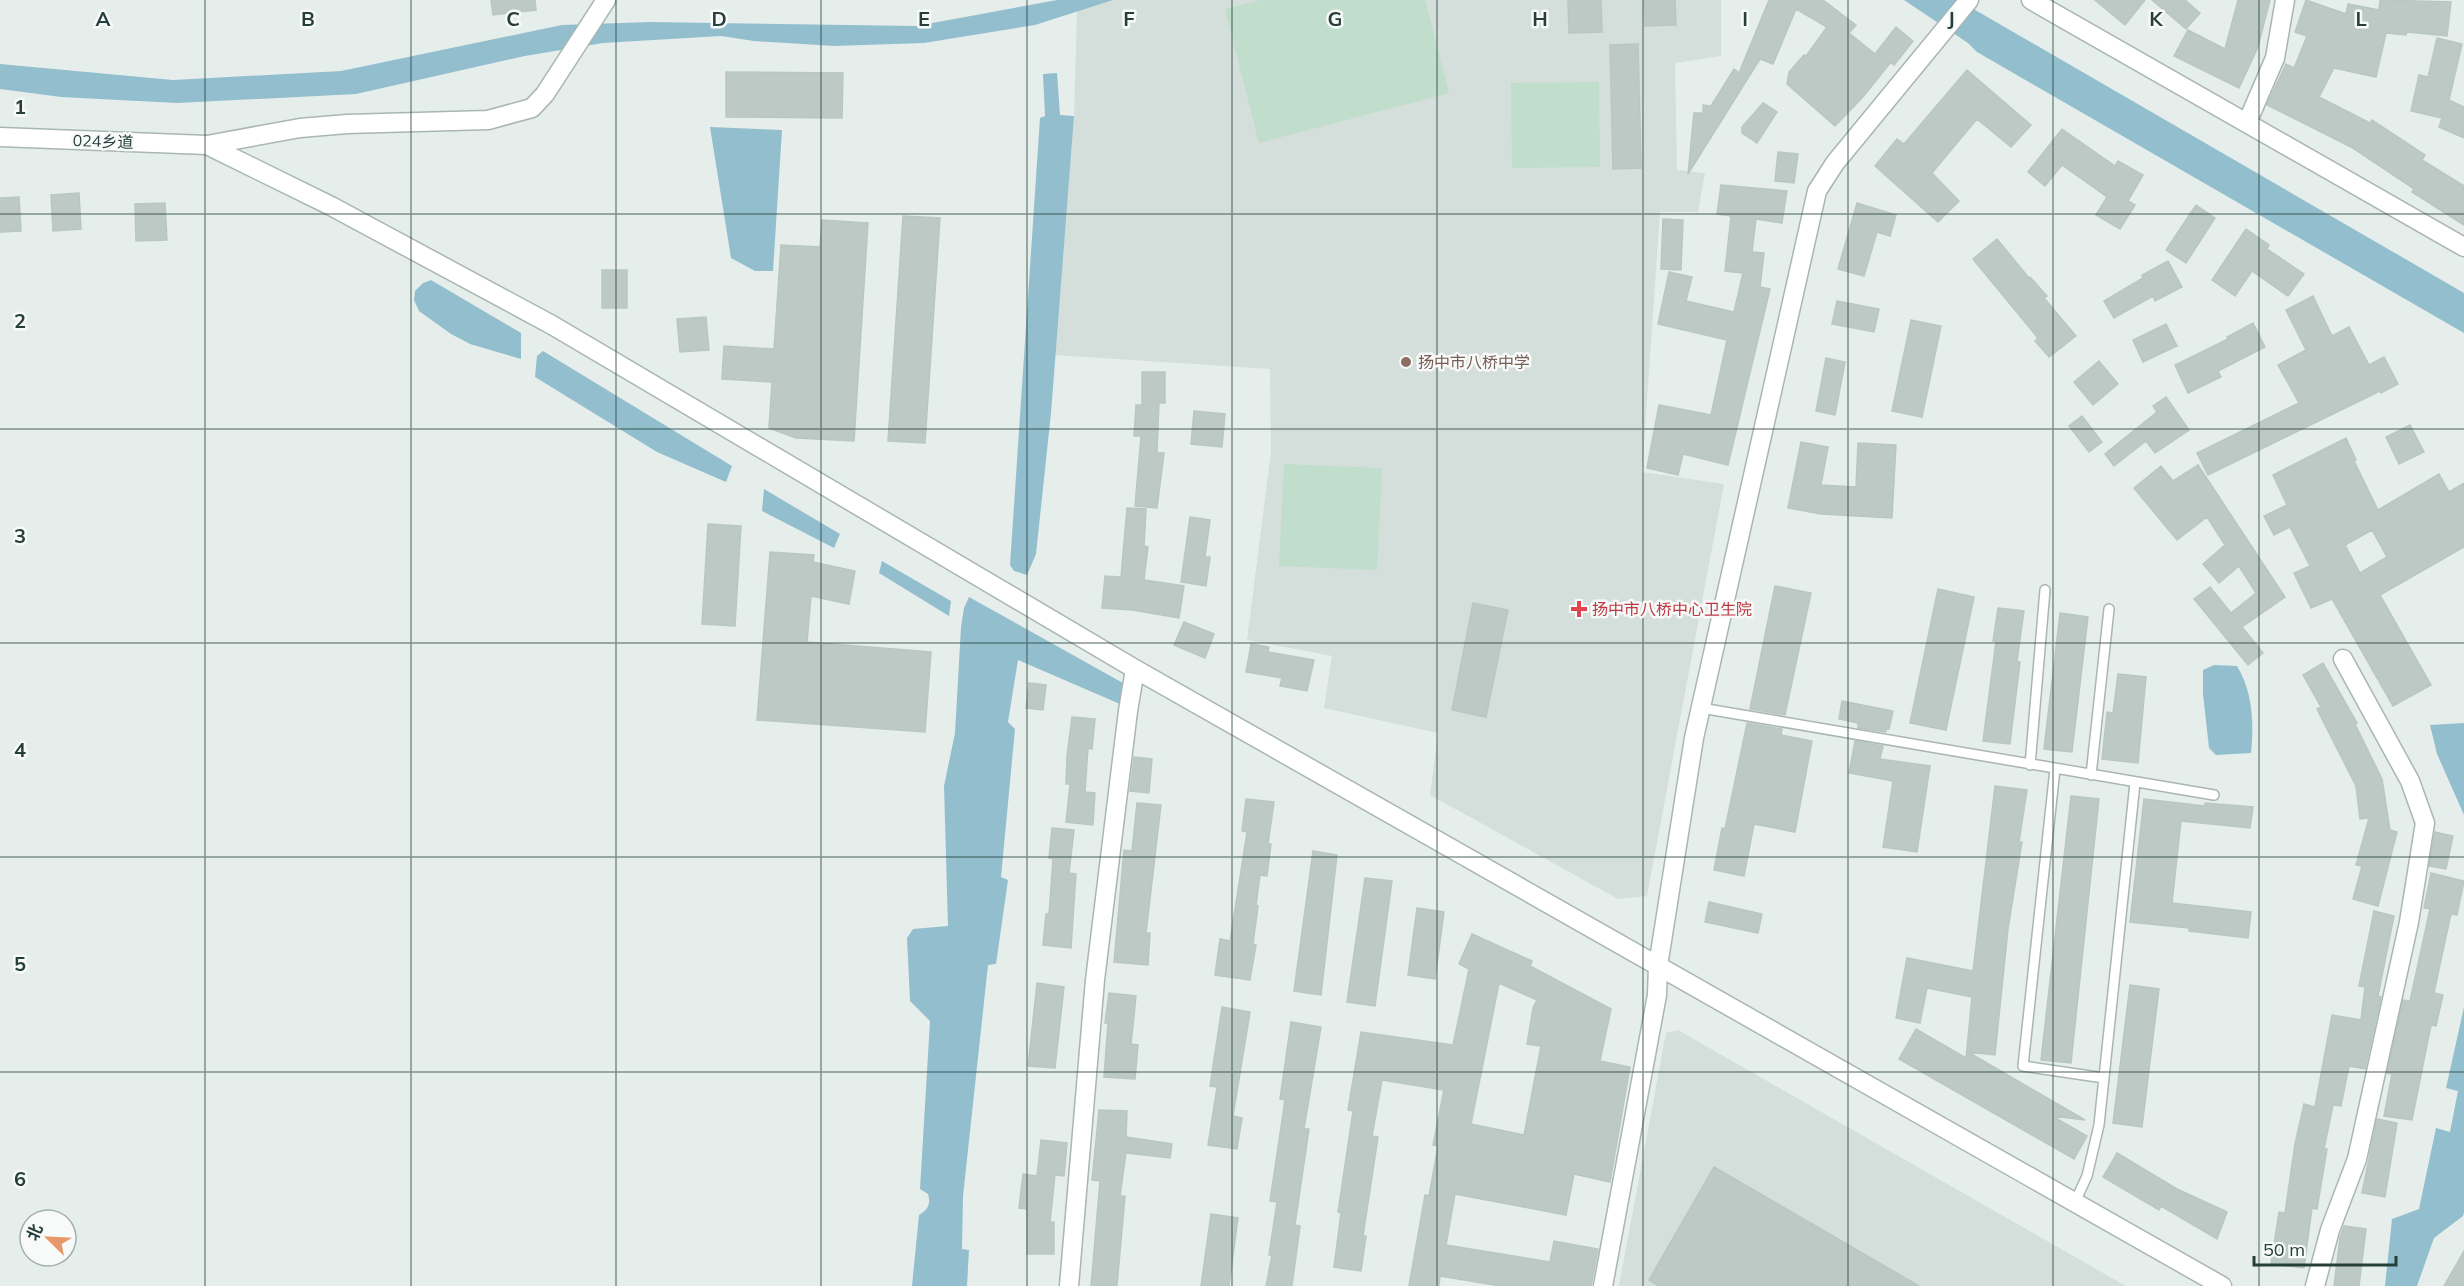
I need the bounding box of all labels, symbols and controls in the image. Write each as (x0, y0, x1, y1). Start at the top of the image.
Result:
text: A (96, 6, 111, 31)
text: B (301, 6, 315, 31)
text: C (506, 6, 520, 31)
text: D (711, 6, 727, 31)
text: E (918, 6, 930, 31)
text: F (1123, 6, 1135, 31)
text: G (1328, 6, 1342, 31)
text: H (1532, 6, 1548, 31)
text: I (1742, 6, 1748, 31)
text: J (1947, 6, 1955, 31)
text: K (2149, 6, 2163, 31)
text: L (2355, 6, 2367, 31)
text: 1 (14, 94, 26, 119)
street label: 024乡道 (72, 130, 134, 152)
text: 2 (14, 308, 26, 333)
place label: 扬中市八桥中学 (1418, 352, 1530, 372)
marker: 扬中市八桥中学 (1399, 355, 1413, 369)
text: 3 (14, 523, 26, 548)
place label: 扬中市八桥中心卫生院 (1592, 599, 1752, 619)
marker: 扬中市八桥中心卫生院 (1570, 600, 1588, 618)
text: 4 (14, 737, 26, 762)
text: 5 (14, 951, 26, 976)
text: 6 (14, 1166, 26, 1191)
north arrow (18, 1208, 78, 1268)
text: 北 (22, 1221, 47, 1243)
scale bar (2254, 1229, 2396, 1267)
text: 50 m (2263, 1238, 2305, 1261)

